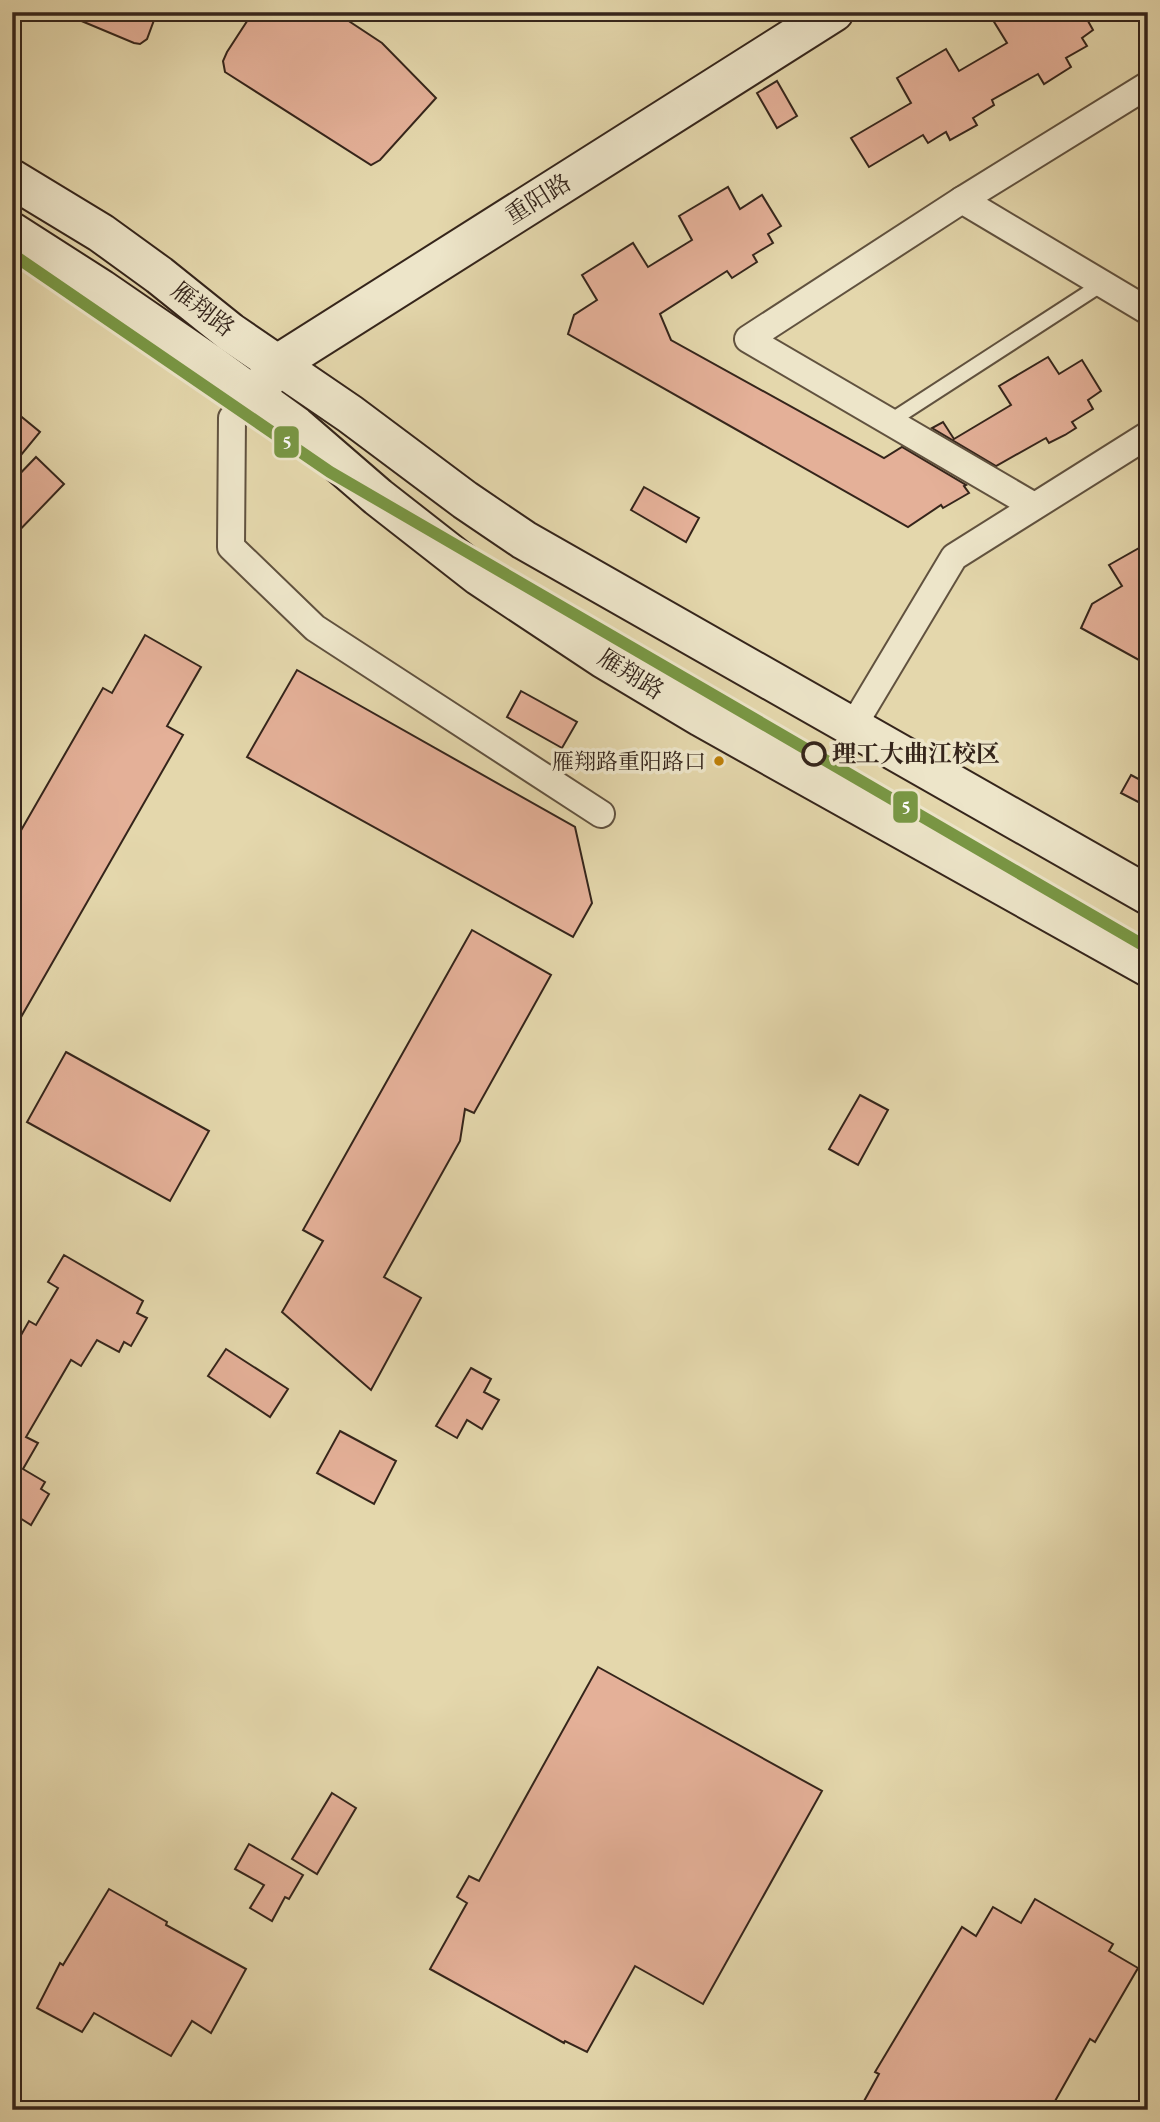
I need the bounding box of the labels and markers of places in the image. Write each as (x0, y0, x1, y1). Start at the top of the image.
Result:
place label: 理工大曲江校区 (832, 738, 1000, 769)
marker: 理工大曲江校区 (802, 742, 826, 766)
place label: 雁翔路重阳路口 (552, 747, 706, 776)
marker: 雁翔路重阳路口 (712, 754, 726, 768)

